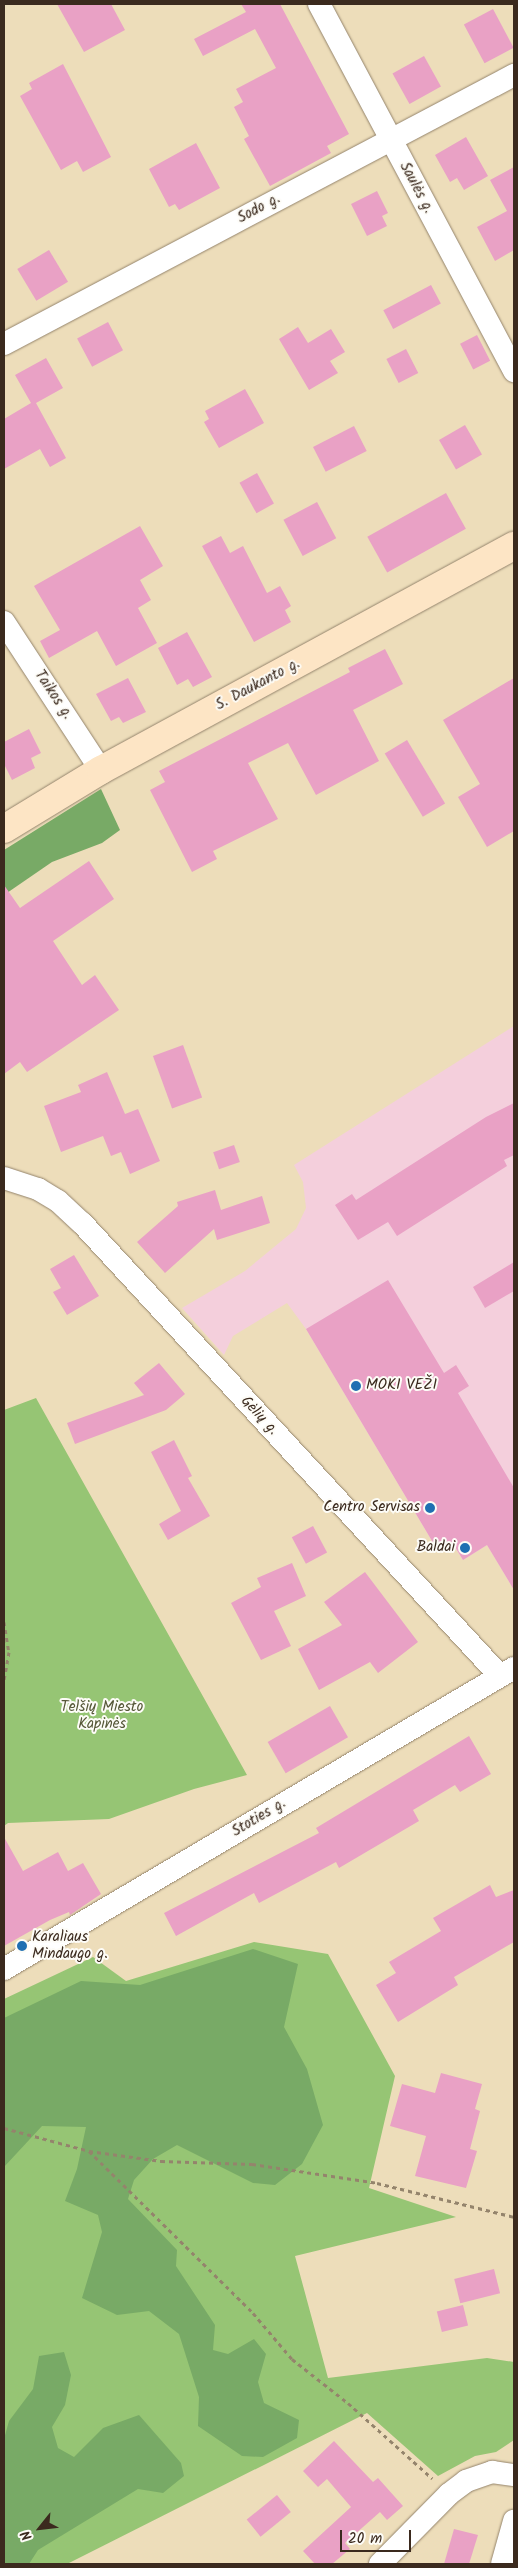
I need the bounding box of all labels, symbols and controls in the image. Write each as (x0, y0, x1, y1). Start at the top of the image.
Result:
street label: Saulės g. (395, 159, 437, 217)
street label: Sodo g. (235, 190, 283, 228)
street label: S. Daukanto g. (213, 655, 303, 715)
street label: Taikos g. (30, 667, 76, 723)
place label: MOKI VEŽI (366, 1377, 437, 1395)
marker: MOKI VEŽI (350, 1380, 362, 1392)
street label: Gėlių g. (236, 1393, 282, 1439)
place label: Centro Servisas (323, 1499, 420, 1517)
marker: Centro Servisas (424, 1502, 436, 1514)
place label: Baldai (417, 1539, 455, 1557)
marker: Baldai (459, 1542, 471, 1554)
park label: Telšių Miesto Kapinės (61, 1698, 143, 1733)
street label: Stoties g. (229, 1795, 289, 1841)
place label: Karaliaus Mindaugo g. (32, 1928, 108, 1963)
marker: Karaliaus Mindaugo g. (16, 1940, 28, 1952)
north arrow (15, 2503, 65, 2553)
scale bar (343, 2520, 414, 2552)
text: N (15, 2526, 39, 2544)
text: 20 m (348, 2527, 382, 2551)

